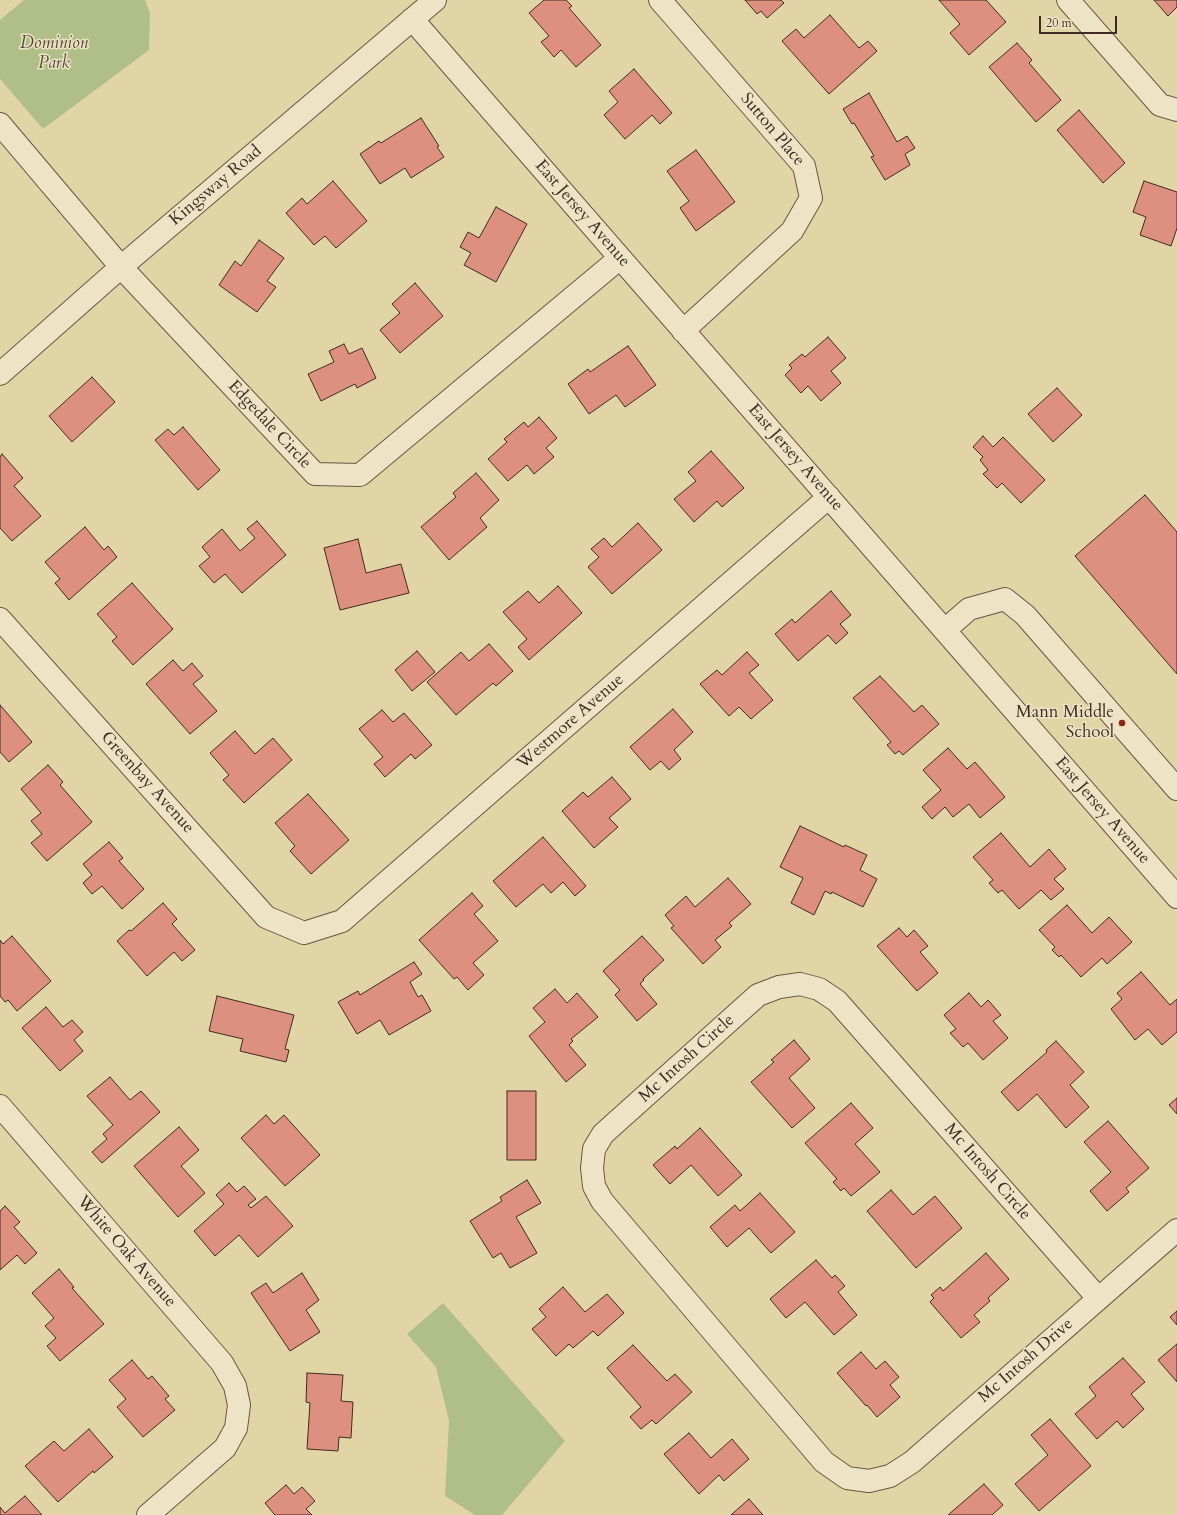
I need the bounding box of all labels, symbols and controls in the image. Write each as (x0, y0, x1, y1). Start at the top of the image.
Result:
scale bar (1041, 8, 1119, 34)
text: 20 m (1046, 15, 1072, 31)
park label: Dominion Park (20, 34, 88, 74)
street label: Sutton Place (736, 89, 808, 171)
street label: Kingsway Road (166, 141, 266, 231)
street label: East Jersey Avenue (530, 156, 634, 272)
street label: Edgedale Circle (223, 377, 315, 473)
street label: East Jersey Avenue (743, 400, 847, 516)
street label: Westmore Avenue (513, 670, 629, 774)
place label: Mann Middle School (1016, 703, 1114, 743)
marker: Mann Middle School (1117, 718, 1127, 728)
street label: Greenbay Avenue (96, 728, 198, 838)
street label: East Jersey Avenue (1050, 753, 1154, 869)
street label: Mc Intosh Circle (635, 1011, 739, 1107)
street label: Mc Intosh Circle (939, 1119, 1035, 1225)
street label: White Oak Avenue (72, 1192, 180, 1312)
street label: Mc Intosh Drive (974, 1314, 1078, 1408)

